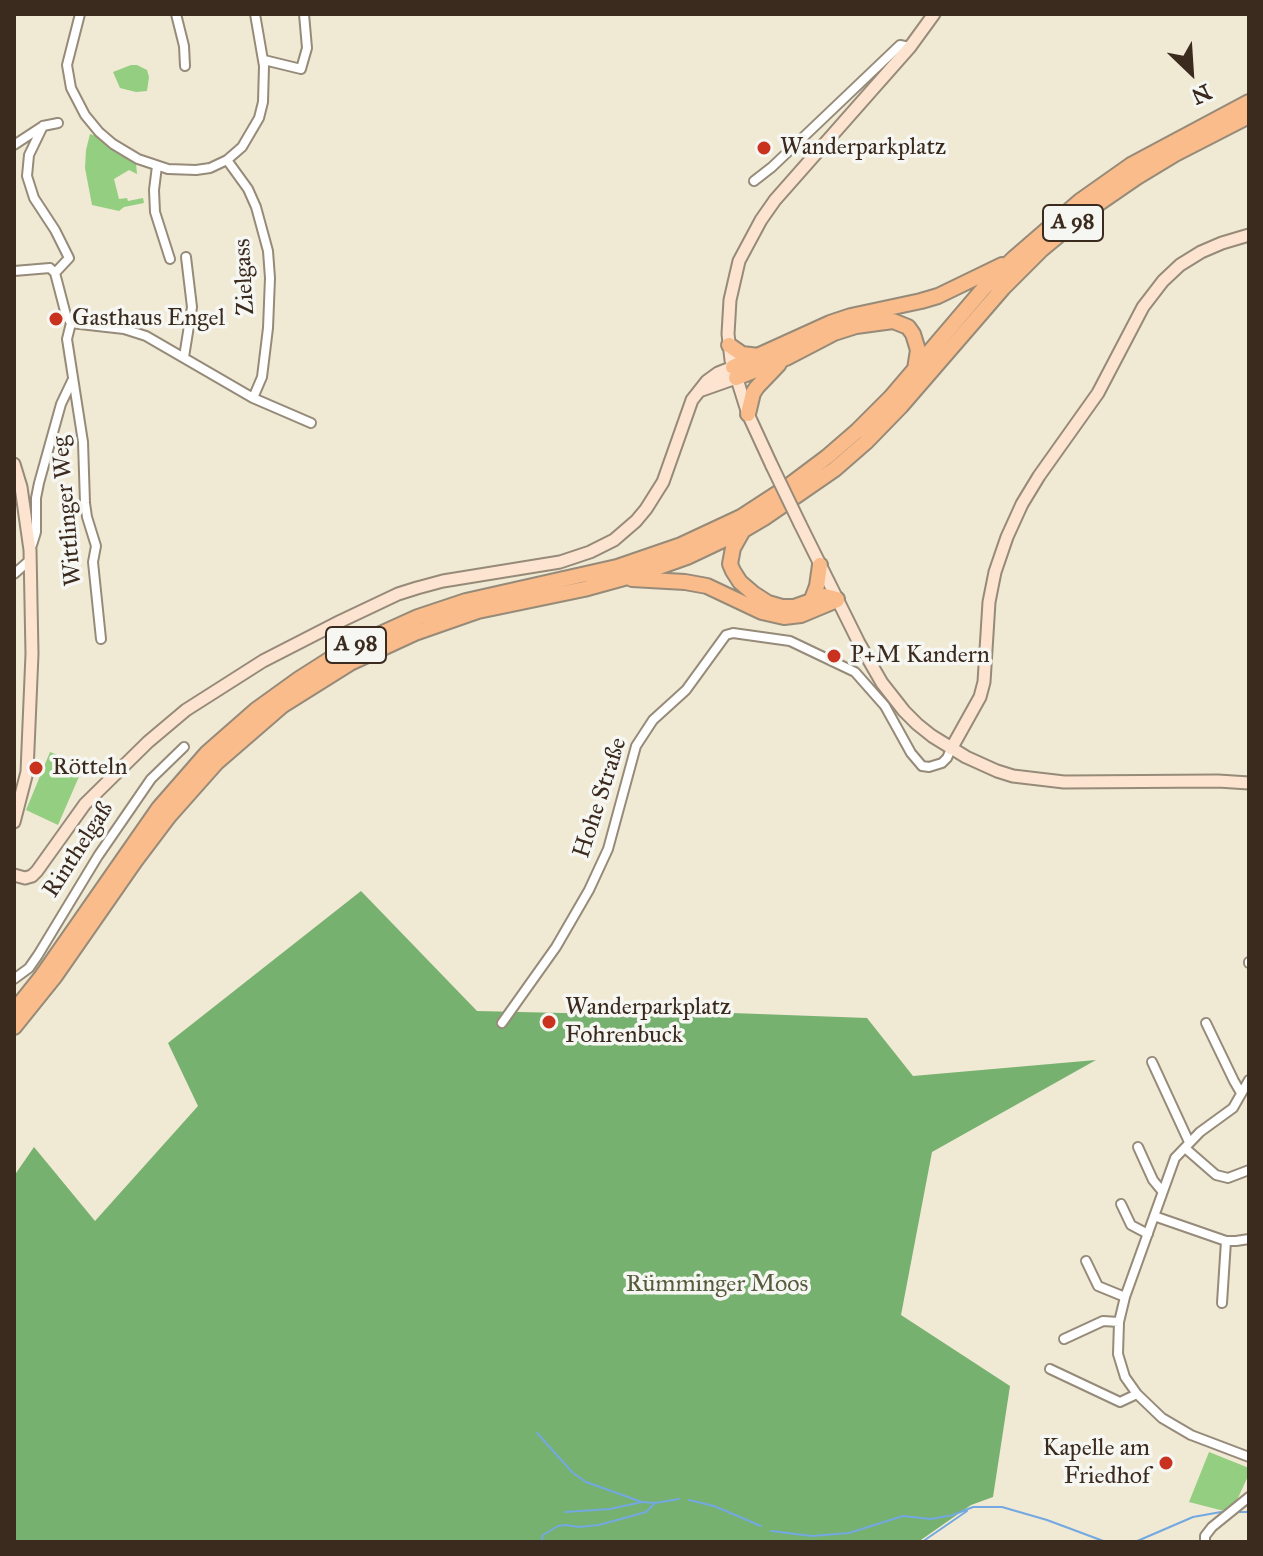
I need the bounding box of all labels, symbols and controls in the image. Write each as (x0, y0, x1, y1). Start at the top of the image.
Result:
north arrow (1151, 32, 1231, 112)
text: N (1187, 78, 1216, 110)
place label: Wanderparkplatz (780, 134, 946, 162)
marker: Wanderparkplatz (755, 139, 773, 157)
road number: A 98 (1043, 205, 1103, 241)
street label: Zielgass (229, 238, 261, 316)
place label: Gasthaus Engel (72, 305, 225, 333)
marker: Gasthaus Engel (47, 310, 65, 328)
street label: Wittlinger Weg (47, 435, 89, 587)
road number: A 98 (326, 627, 386, 663)
place label: P+M Kandern (850, 642, 990, 670)
marker: P+M Kandern (825, 647, 843, 665)
street label: Hohe Straße (568, 734, 634, 862)
place label: Rötteln (52, 754, 127, 782)
marker: Rötteln (27, 759, 45, 777)
street label: Rinthelgaß (37, 797, 121, 903)
place label: Wanderparkplatz Fohrenbuck (565, 994, 731, 1050)
marker: Wanderparkplatz Fohrenbuck (540, 1013, 558, 1031)
park label: Rümminger Moos (626, 1271, 808, 1299)
place label: Kapelle am Friedhof (1042, 1435, 1150, 1491)
marker: Kapelle am Friedhof (1157, 1454, 1175, 1472)

